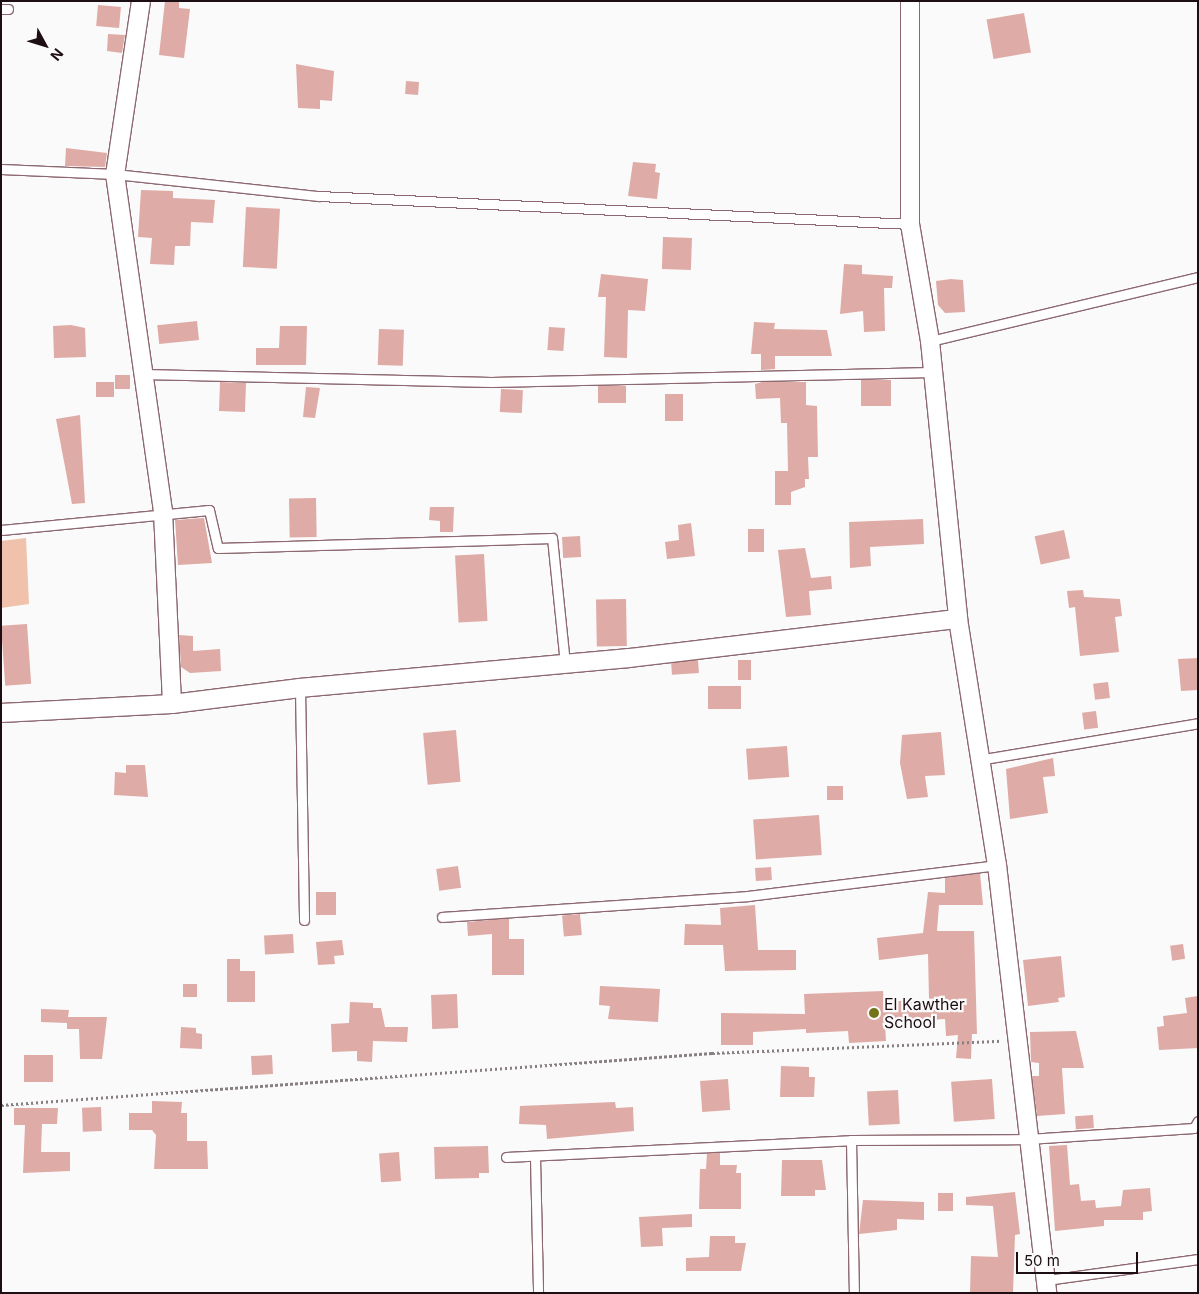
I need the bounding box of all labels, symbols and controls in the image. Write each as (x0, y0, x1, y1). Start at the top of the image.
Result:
north arrow (20, 20, 70, 70)
text: N (47, 45, 67, 64)
place label: El Kawther School (884, 994, 965, 1032)
marker: El Kawther School (868, 1007, 880, 1019)
scale bar (1019, 1242, 1142, 1274)
text: 50 m (1024, 1251, 1060, 1270)

